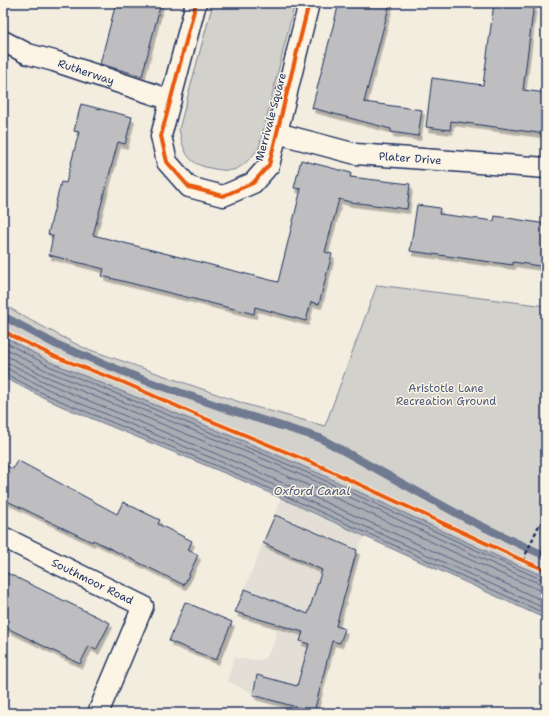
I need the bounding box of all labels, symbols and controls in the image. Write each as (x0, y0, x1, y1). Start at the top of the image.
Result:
street label: Rutherway (56, 55, 116, 88)
street label: Merrivale Square (252, 71, 290, 163)
street label: Plater Drive (378, 148, 442, 168)
park label: Aristotle Lane Recreation Ground (396, 381, 496, 409)
water label: Oxford Canal (274, 483, 351, 499)
street label: Southmoor Road (49, 555, 136, 608)

